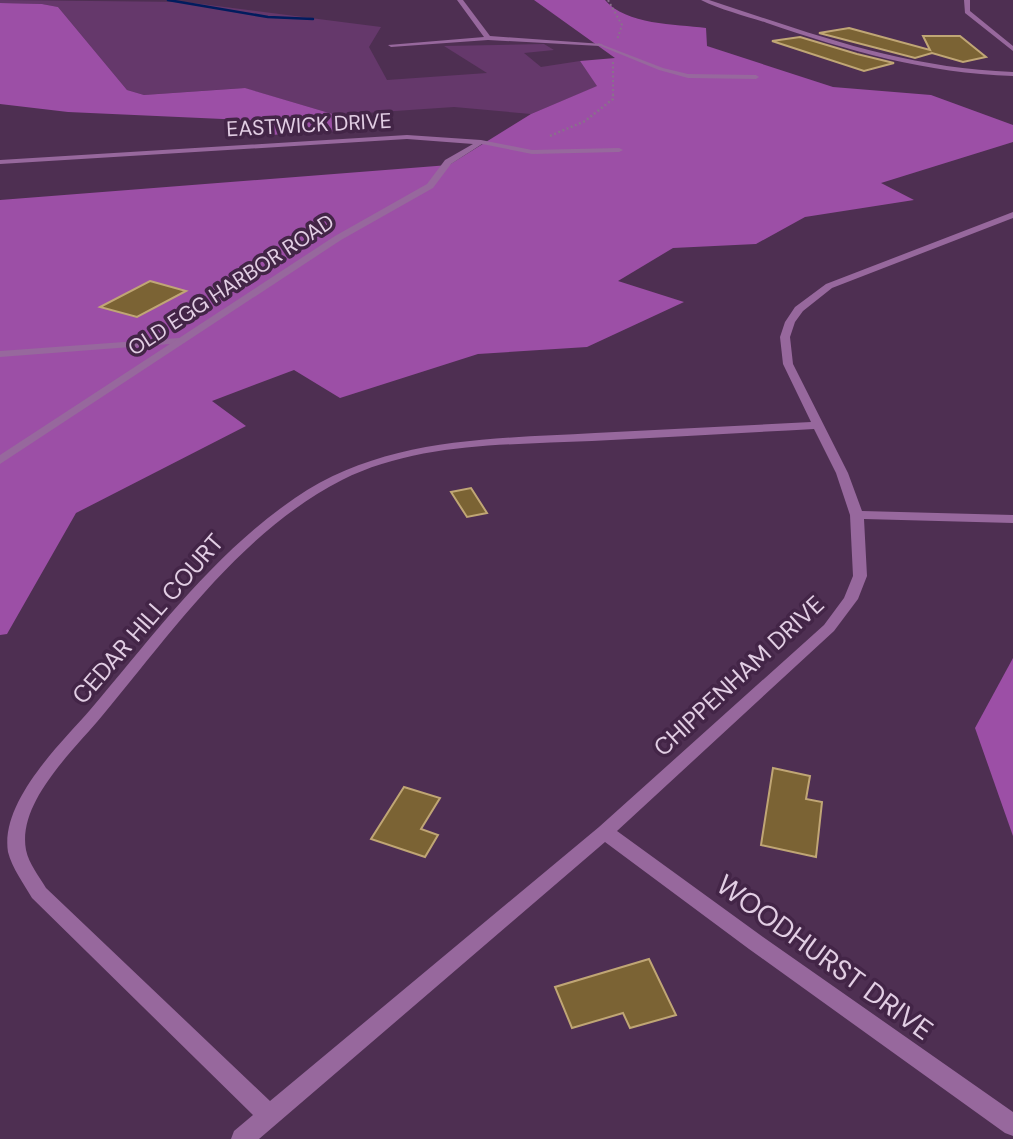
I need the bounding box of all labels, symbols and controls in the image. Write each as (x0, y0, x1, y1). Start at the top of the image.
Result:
street label: EASTWICK DRIVE (226, 107, 392, 143)
street label: OLD EGG HARBOR ROAD (123, 208, 339, 362)
street label: CEDAR HILL COURT (65, 527, 230, 710)
street label: CHIPPENHAM DRIVE (647, 589, 830, 763)
street label: WOODHURST DRIVE (709, 866, 940, 1048)

